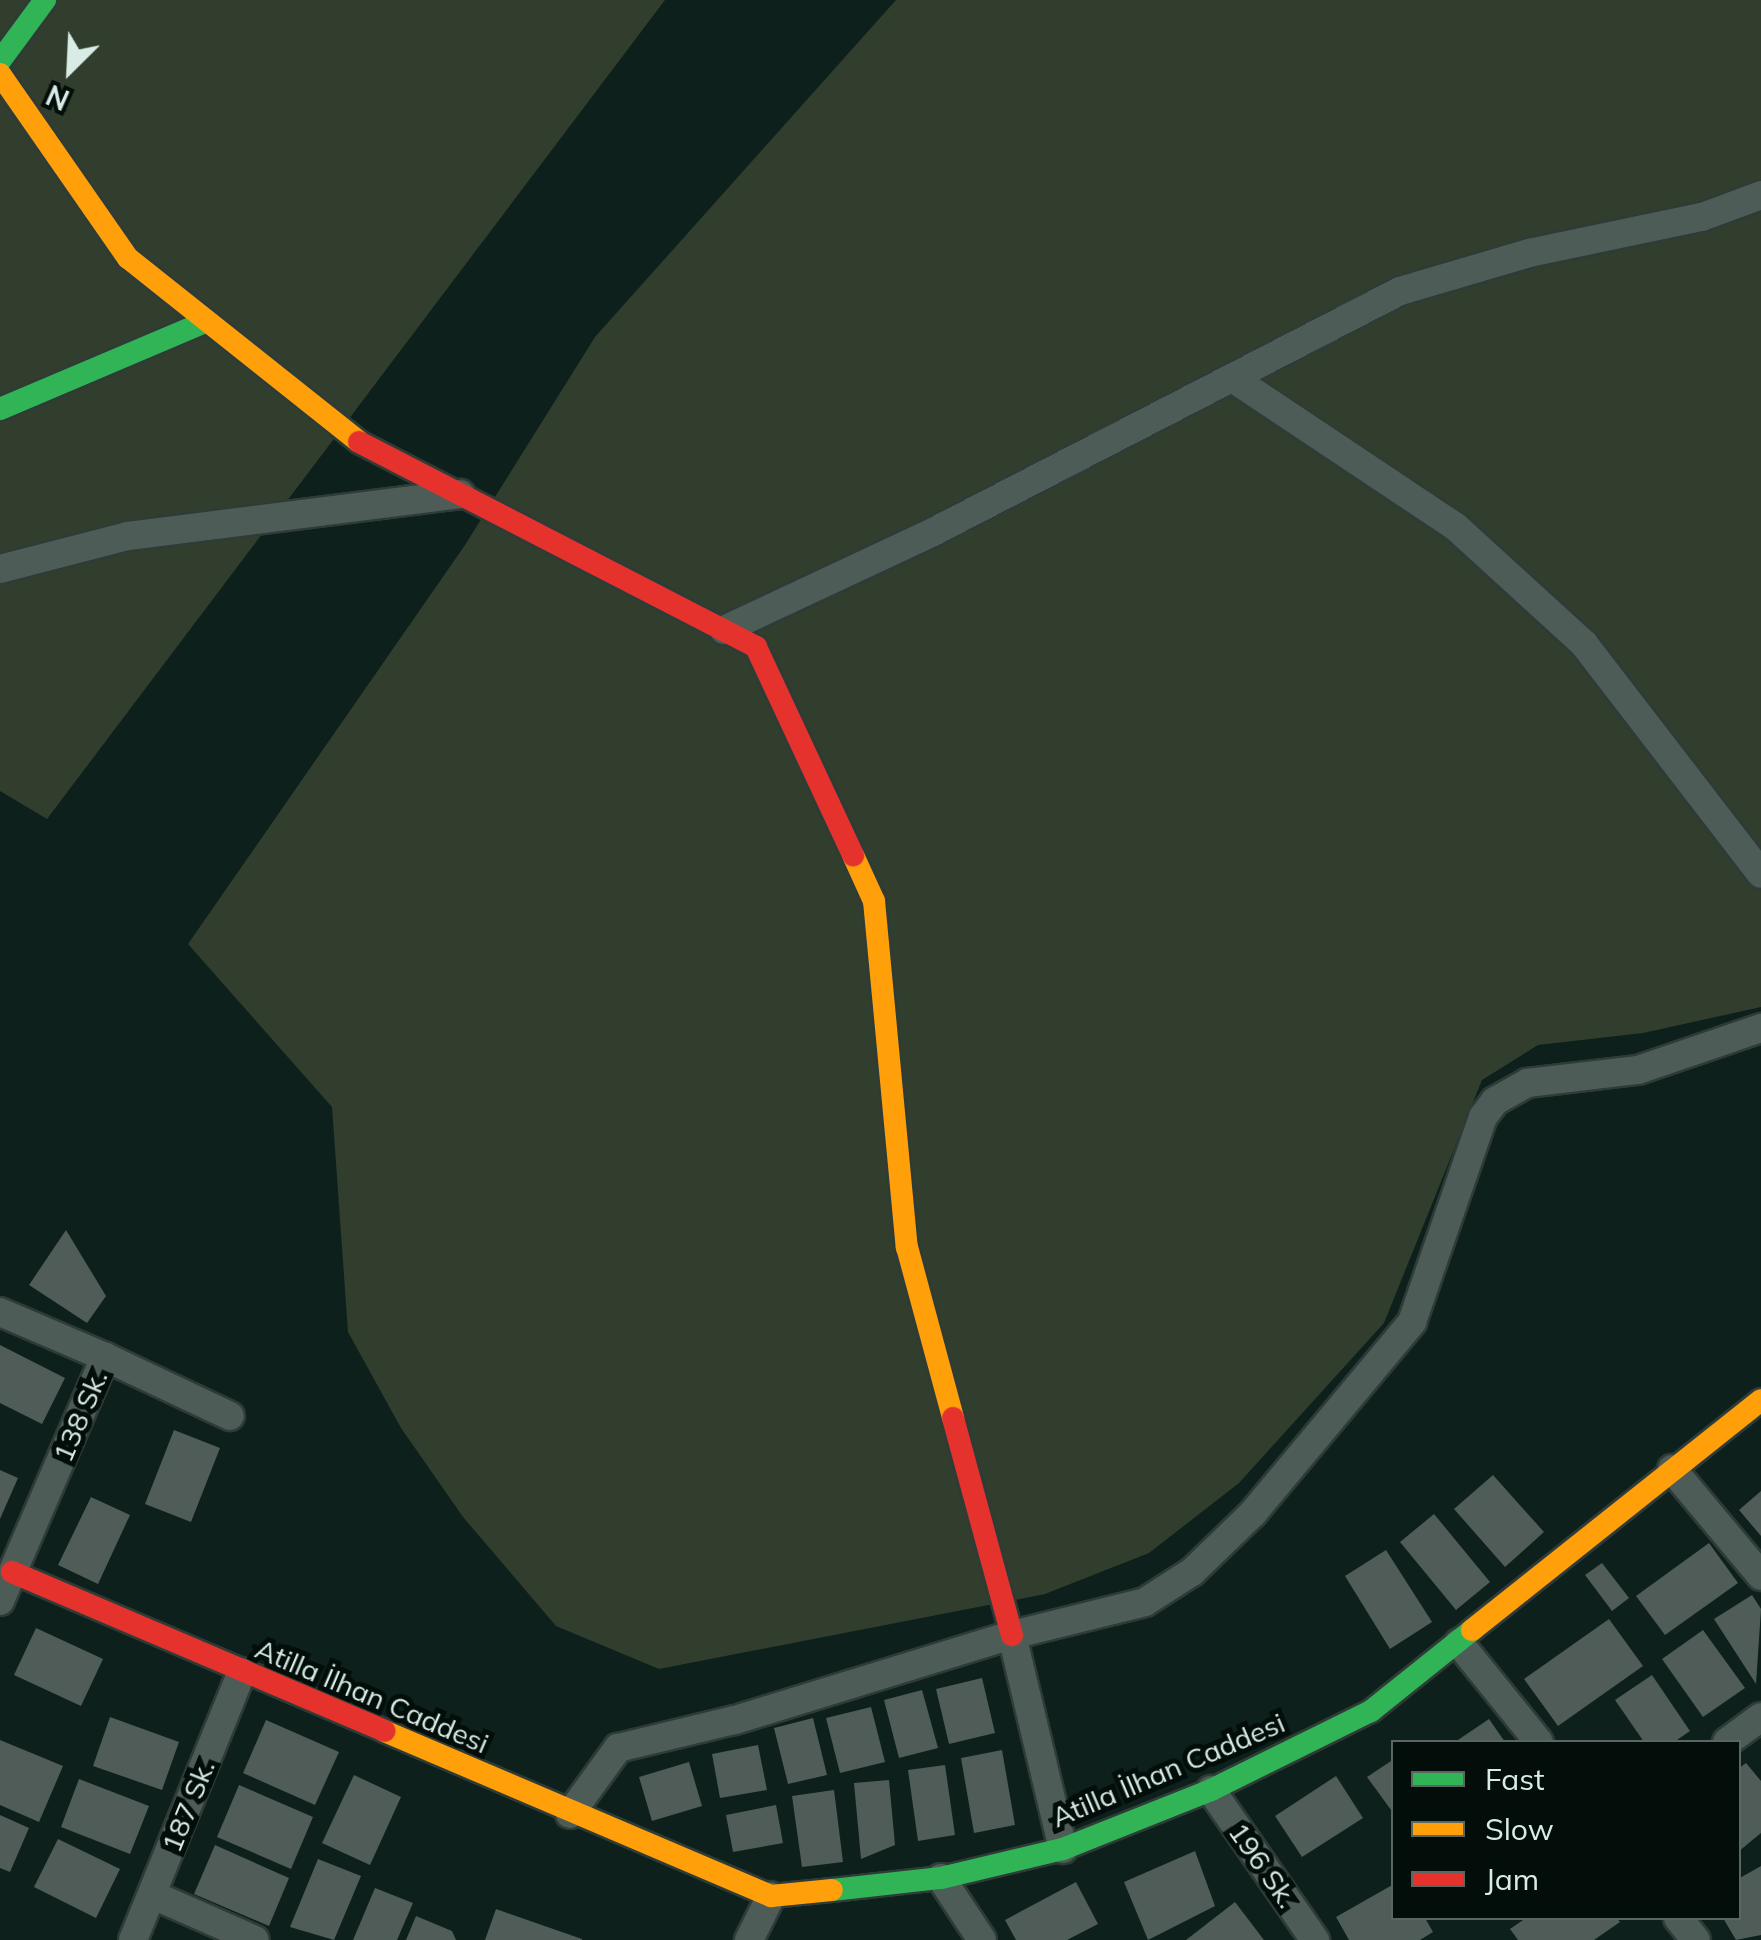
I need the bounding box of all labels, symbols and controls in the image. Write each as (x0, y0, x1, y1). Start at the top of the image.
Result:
north arrow (20, 20, 120, 120)
text: N (41, 78, 74, 118)
street label: 138 Sk. (46, 1365, 114, 1467)
street label: Atilla İlhan Caddesi (250, 1632, 494, 1760)
street label: Atilla İlhan Caddesi (1046, 1706, 1290, 1834)
legend (1391, 1740, 1741, 1920)
street label: 187 Sk. (154, 1755, 222, 1857)
text: Fast (1485, 1760, 1545, 1798)
text: Slow (1485, 1810, 1554, 1848)
street label: 196 Sk. (1222, 1816, 1304, 1914)
text: Jam (1485, 1860, 1539, 1898)

